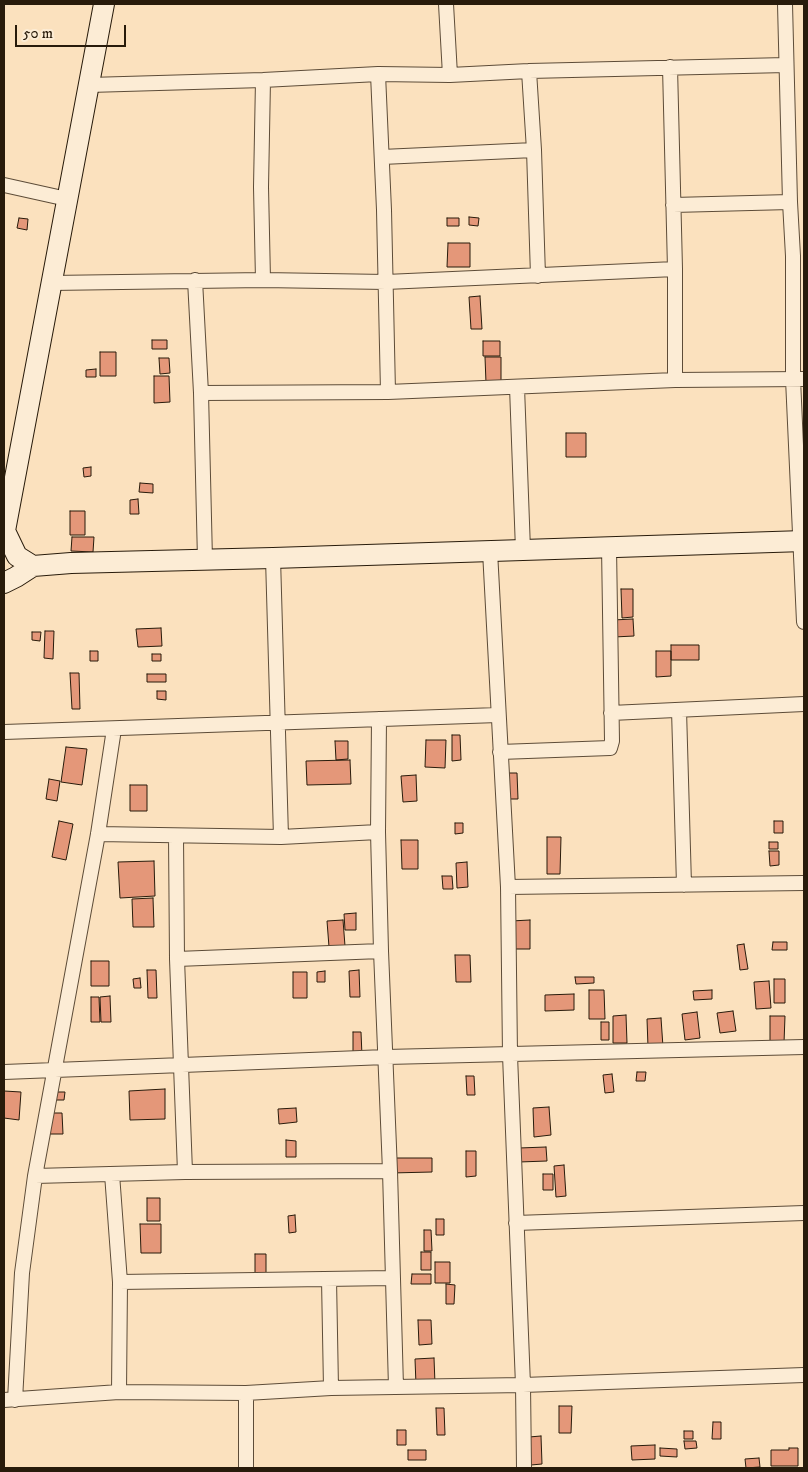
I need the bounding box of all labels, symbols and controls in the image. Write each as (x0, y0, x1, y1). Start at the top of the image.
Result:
scale bar (18, 15, 129, 47)
text: 50 m (23, 24, 53, 43)

